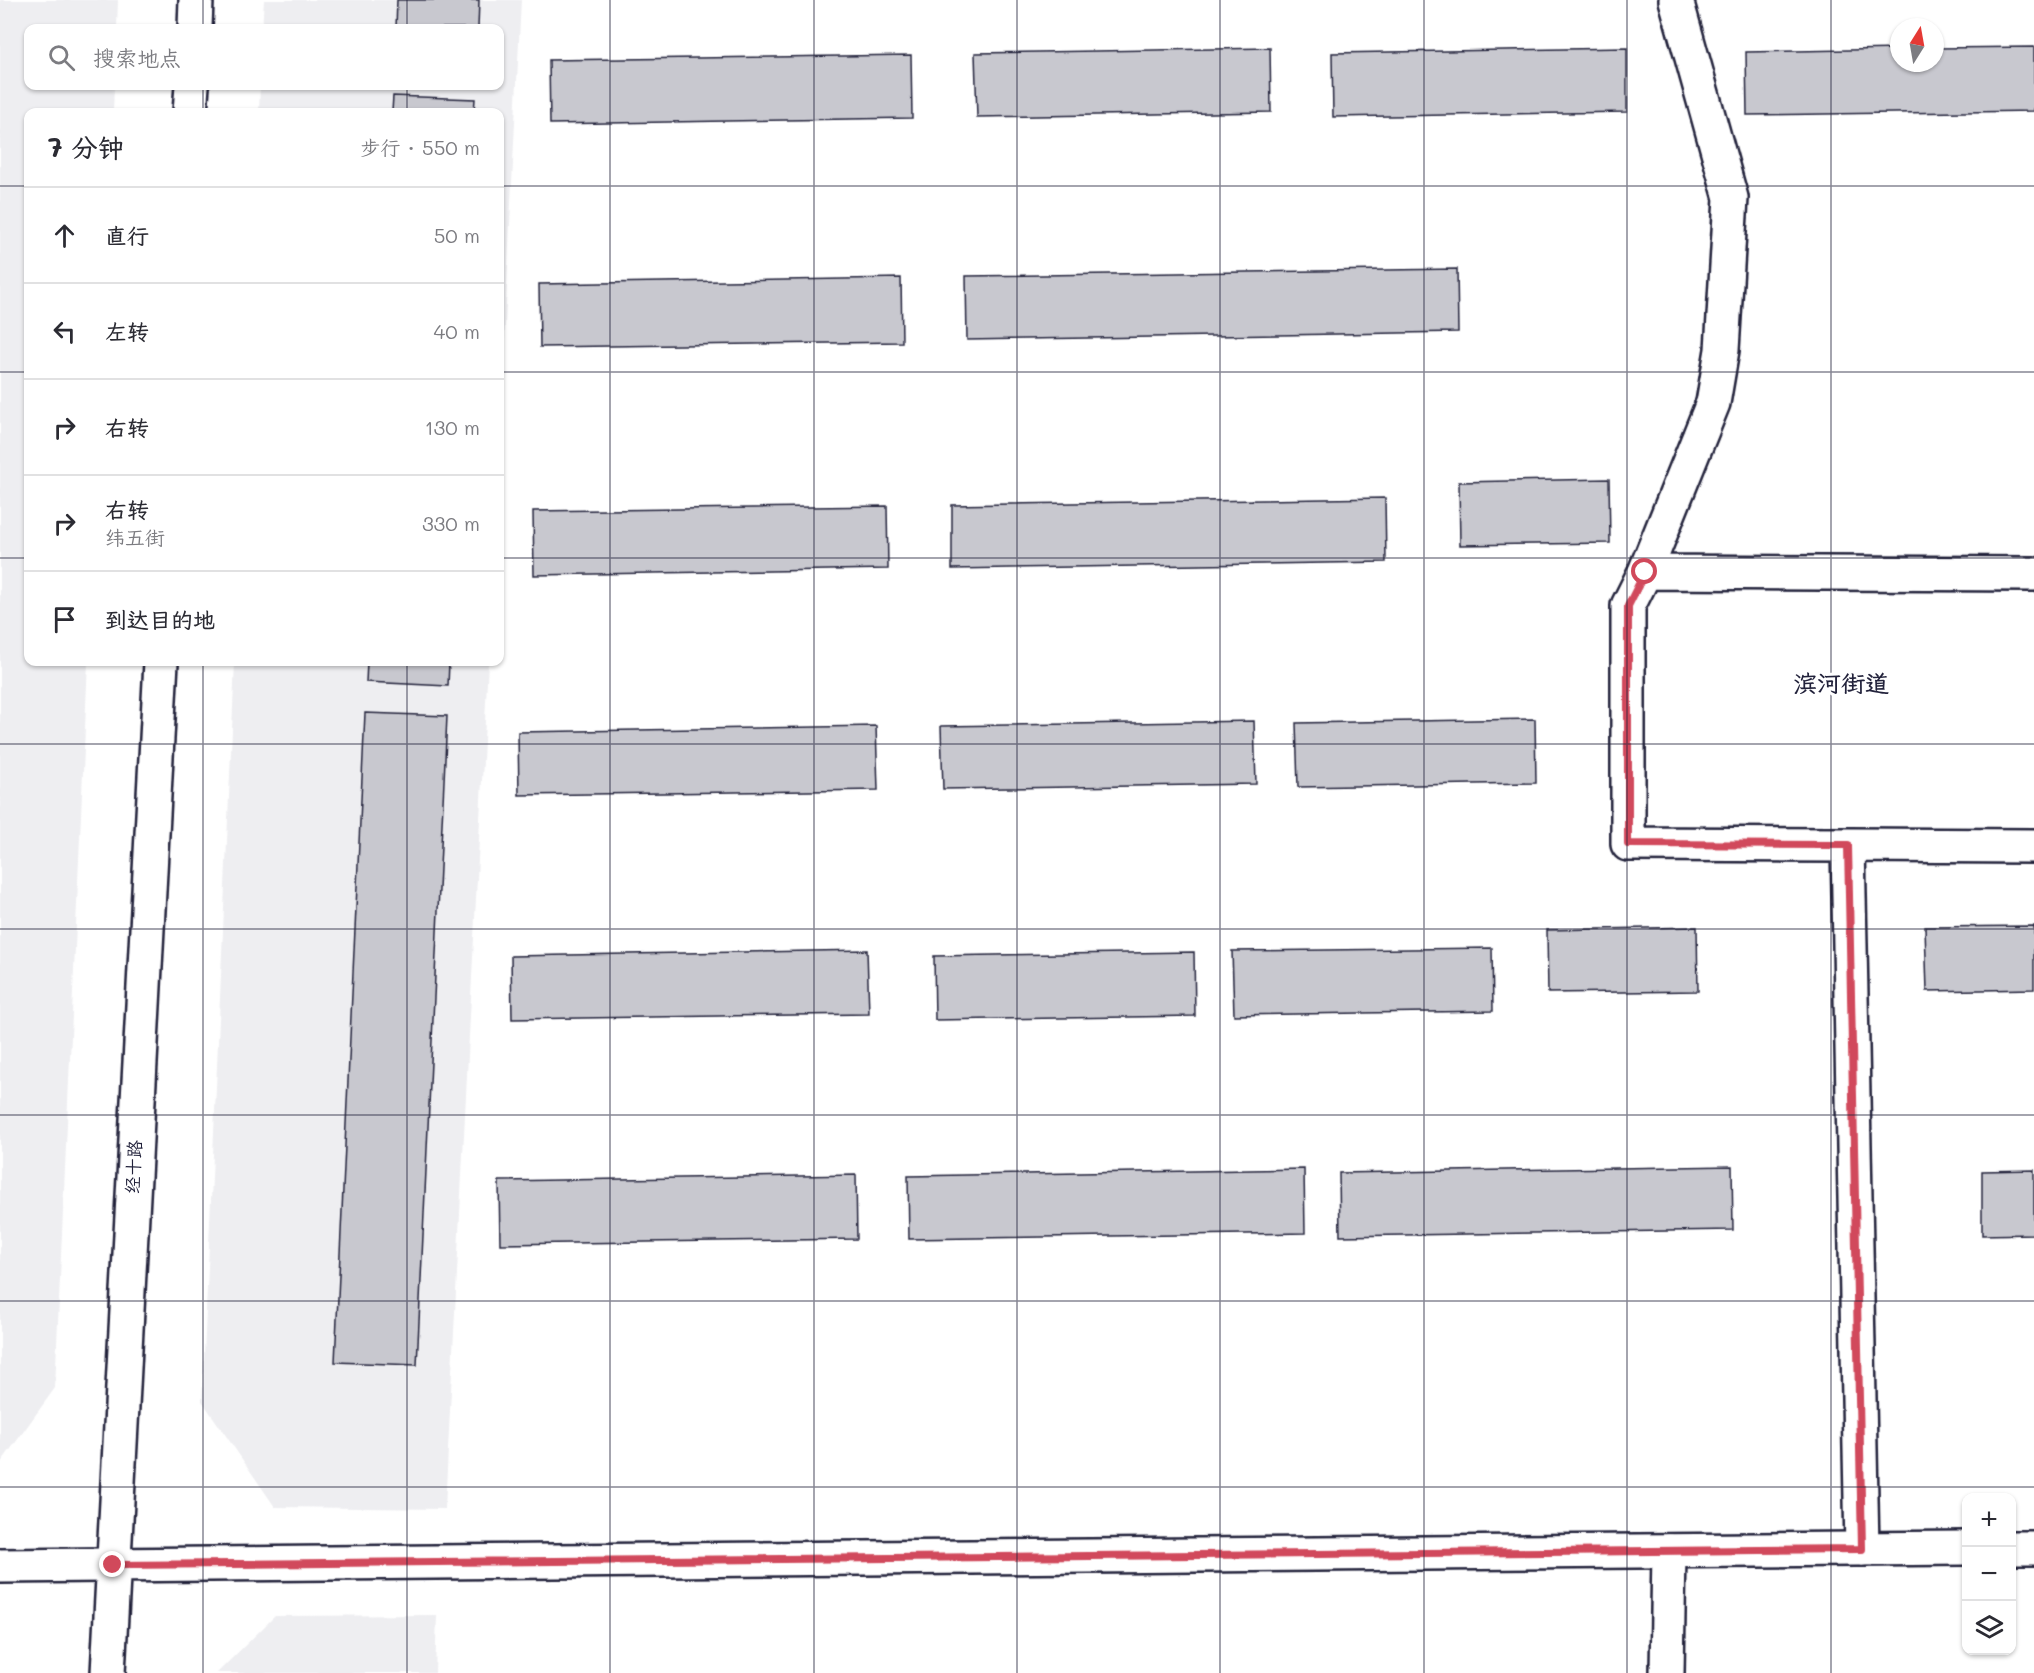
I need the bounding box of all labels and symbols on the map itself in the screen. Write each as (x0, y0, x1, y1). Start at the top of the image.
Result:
north arrow (1890, 18, 1944, 72)
route start (1631, 558, 1657, 584)
district label: 滨河街道 (1793, 667, 1889, 698)
street label: 经十路 (120, 1139, 146, 1195)
route end (99, 1551, 125, 1577)

